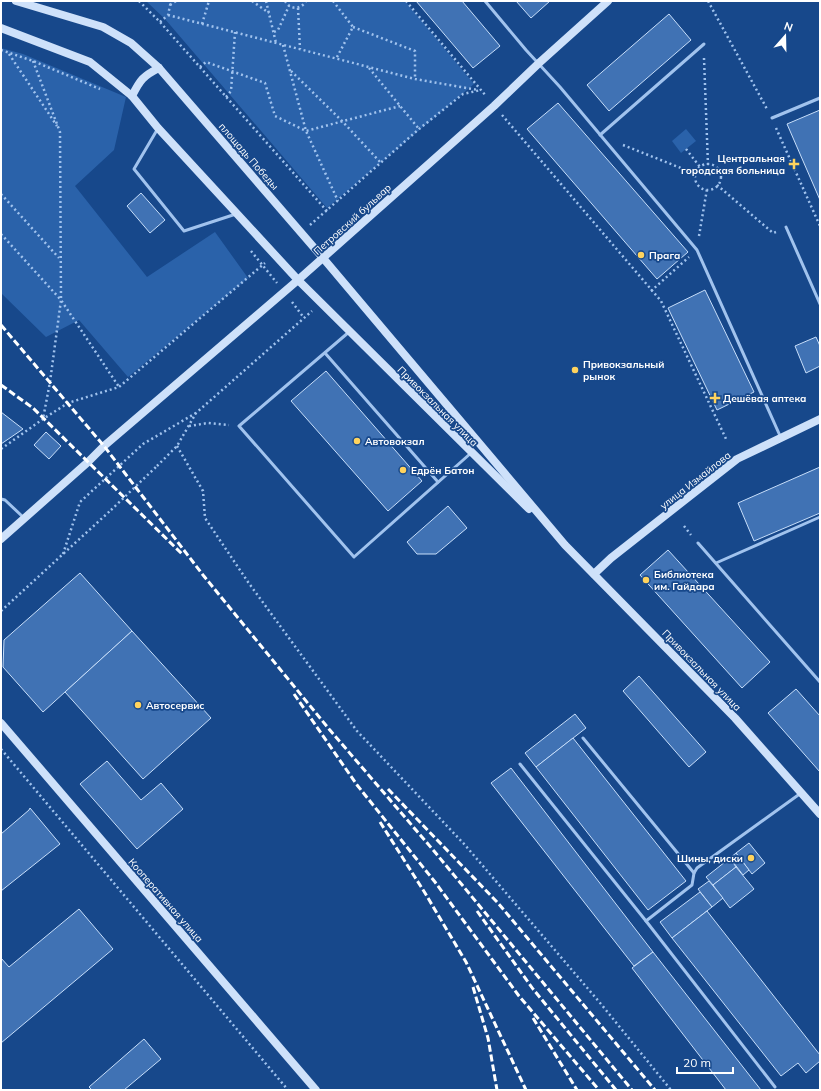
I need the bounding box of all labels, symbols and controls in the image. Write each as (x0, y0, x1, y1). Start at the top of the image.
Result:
north arrow (765, 16, 805, 56)
text: N (782, 19, 795, 35)
street label: площадь Победы (216, 120, 281, 193)
place label: Центральная городская больница (681, 152, 785, 177)
marker: Центральная городская больница (788, 158, 800, 170)
street label: Петровский бульвар (311, 181, 394, 258)
place label: Прага (649, 249, 680, 262)
marker: Прага (636, 250, 646, 260)
place label: Привокзальный рынок (583, 358, 664, 383)
street label: Привокзальная улица (395, 363, 481, 449)
marker: Привокзальный рынок (570, 365, 580, 375)
place label: Дешёвая аптека (723, 392, 806, 405)
marker: Дешёвая аптека (710, 393, 720, 403)
place label: Автовокзал (365, 435, 425, 448)
marker: Автовокзал (352, 436, 362, 446)
street label: улица Измайлова (657, 449, 733, 512)
place label: Едрён Батон (411, 464, 474, 477)
marker: Едрён Батон (398, 465, 408, 475)
place label: Библиотека им. Гайдара (654, 568, 715, 593)
marker: Библиотека им. Гайдара (641, 575, 651, 585)
street label: Привокзальная улица (659, 627, 744, 714)
place label: Автосервис (146, 699, 205, 712)
marker: Автосервис (133, 700, 143, 710)
place label: Шины, диски (677, 852, 743, 865)
marker: Шины, диски (746, 853, 756, 863)
street label: Кооперативная улица (126, 856, 206, 945)
scale bar (677, 1049, 733, 1075)
text: 20 m (683, 1055, 711, 1070)

